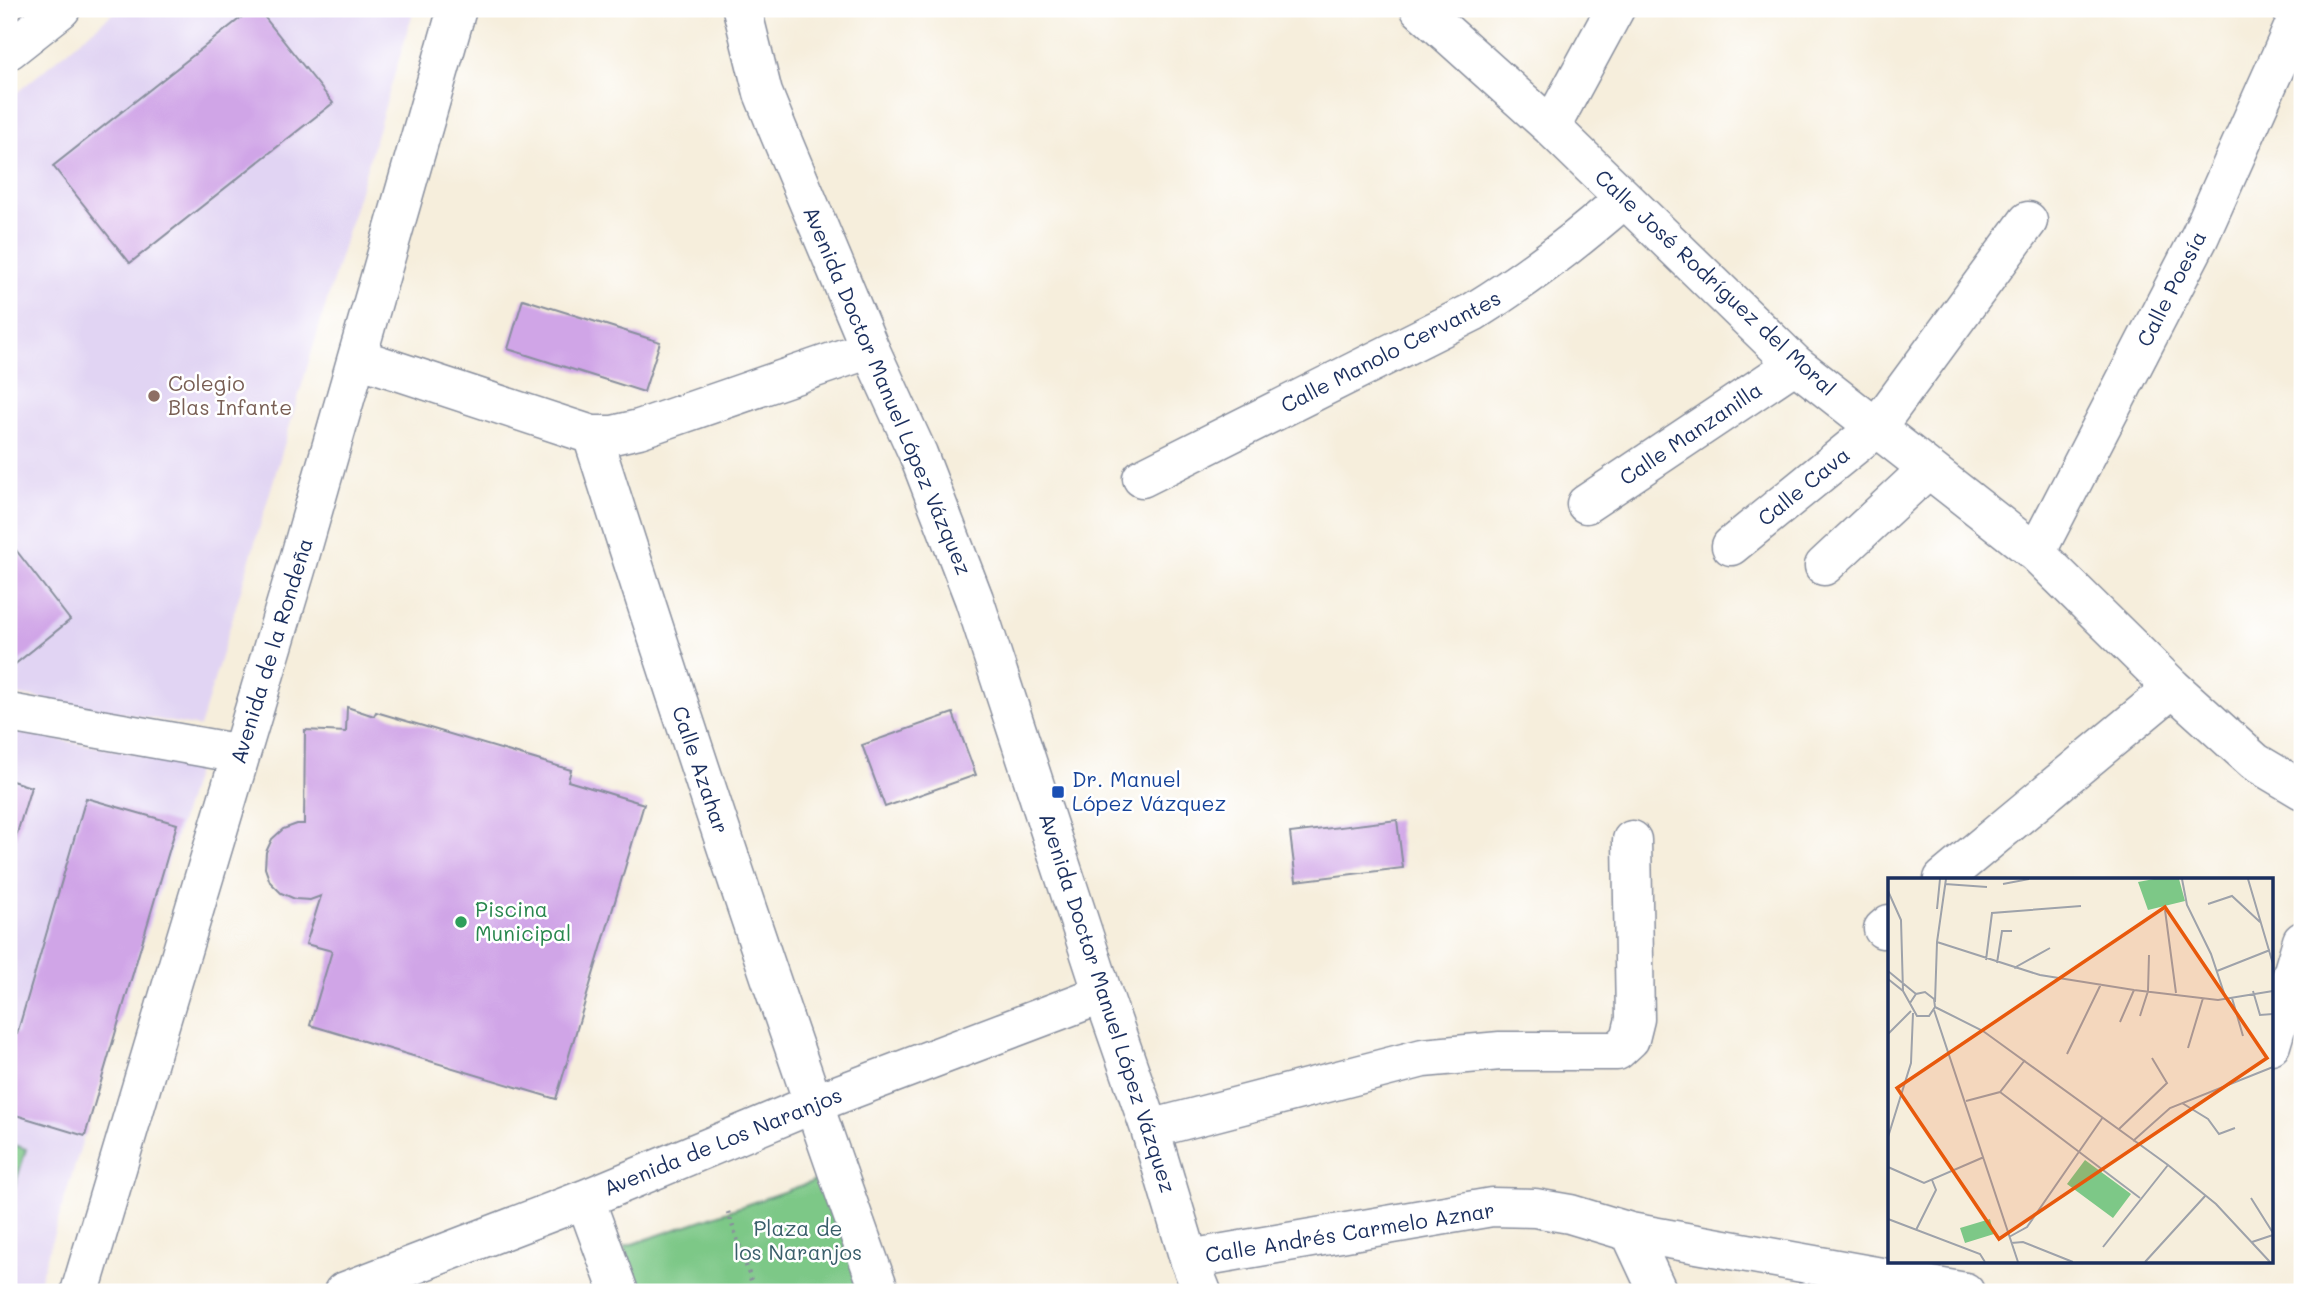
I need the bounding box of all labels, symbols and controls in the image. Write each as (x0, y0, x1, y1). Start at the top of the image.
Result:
street label: Calle José Rodríguez del Moral (1590, 163, 1842, 401)
street label: Avenida Doctor Manuel López Vázquez (798, 202, 979, 579)
street label: Calle Poesía (2130, 226, 2211, 351)
street label: Calle Manolo Cervantes (1276, 283, 1505, 418)
place label: Colegio Blas Infante (168, 369, 292, 420)
street label: Calle Manzanilla (1614, 375, 1767, 490)
marker: Colegio Blas Infante (146, 388, 162, 404)
street label: Calle Cava (1752, 441, 1855, 531)
street label: Avenida de la Rondeña (223, 535, 318, 767)
street label: Calle Azahar (667, 702, 736, 837)
place label: Dr. Manuel López Vázquez (1072, 765, 1226, 816)
marker: Dr. Manuel López Vázquez (1050, 784, 1066, 800)
street label: Avenida Doctor Manuel López Vázquez (1034, 809, 1183, 1196)
inset map (1888, 878, 2272, 1262)
place label: Piscina Municipal (475, 895, 571, 946)
marker: Piscina Municipal (453, 914, 469, 930)
street label: Avenida de Los Naranjos (599, 1080, 846, 1201)
street label: Calle Andrés Carmelo Aznar (1203, 1195, 1497, 1268)
park label: Plaza de los Naranjos (734, 1214, 862, 1265)

